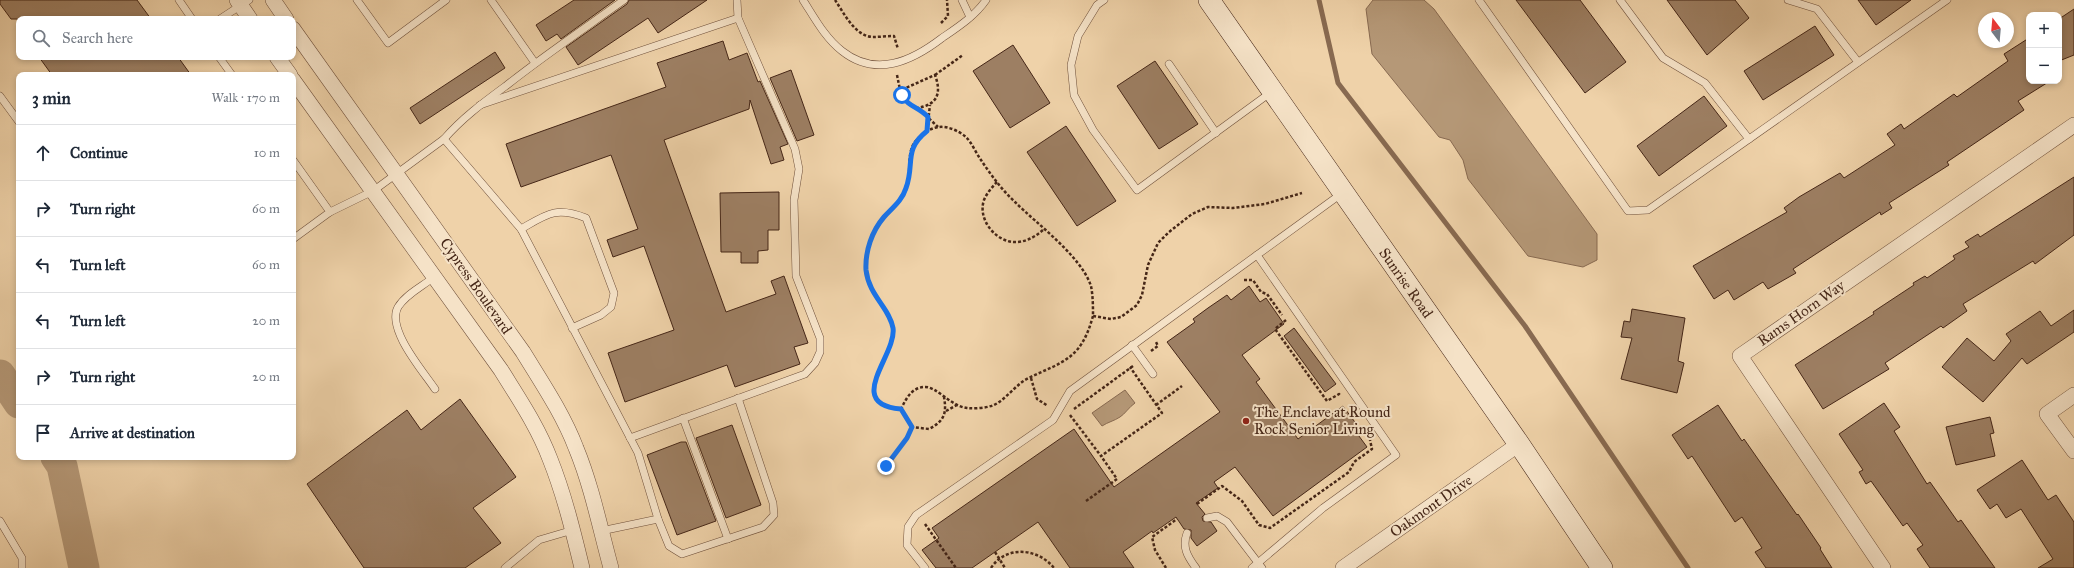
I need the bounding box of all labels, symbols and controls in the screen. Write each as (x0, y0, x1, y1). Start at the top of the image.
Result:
north arrow (1978, 12, 2014, 48)
map controls (2026, 12, 2062, 84)
button: + (2026, 12, 2062, 48)
search box (16, 16, 296, 60)
icon: search (30, 27, 52, 49)
text: Search here (62, 29, 133, 47)
button: − (2026, 48, 2062, 84)
route start (893, 86, 911, 104)
text: 3 min (32, 88, 71, 109)
text: Walk · 170 m (211, 90, 280, 106)
icon: ahead (32, 142, 54, 164)
text: Continue (70, 144, 128, 162)
text: 10 m (254, 145, 280, 161)
icon: right (32, 198, 54, 220)
text: Turn right (70, 200, 135, 218)
text: 60 m (252, 201, 280, 217)
street label: Cypress Boulevard (436, 235, 516, 338)
street label: Sunrise Road (1375, 244, 1437, 322)
icon: left (32, 254, 54, 276)
text: Turn left (70, 256, 126, 274)
text: 60 m (252, 257, 280, 273)
street label: Rams Horn Way (1754, 276, 1849, 350)
icon: left (32, 310, 54, 332)
text: Turn left (70, 312, 126, 330)
text: 20 m (252, 313, 280, 329)
icon: right (32, 366, 54, 388)
text: Turn right (70, 368, 135, 386)
text: 20 m (252, 369, 280, 385)
place label: The Enclave at Round Rock Senior Living (1254, 403, 1391, 438)
marker: The Enclave at Round Rock Senior Living (1241, 416, 1251, 426)
icon: arrive (32, 422, 54, 444)
text: Arrive at destination (70, 424, 195, 442)
route end (877, 457, 895, 475)
street label: Oakmont Drive (1386, 471, 1476, 541)

